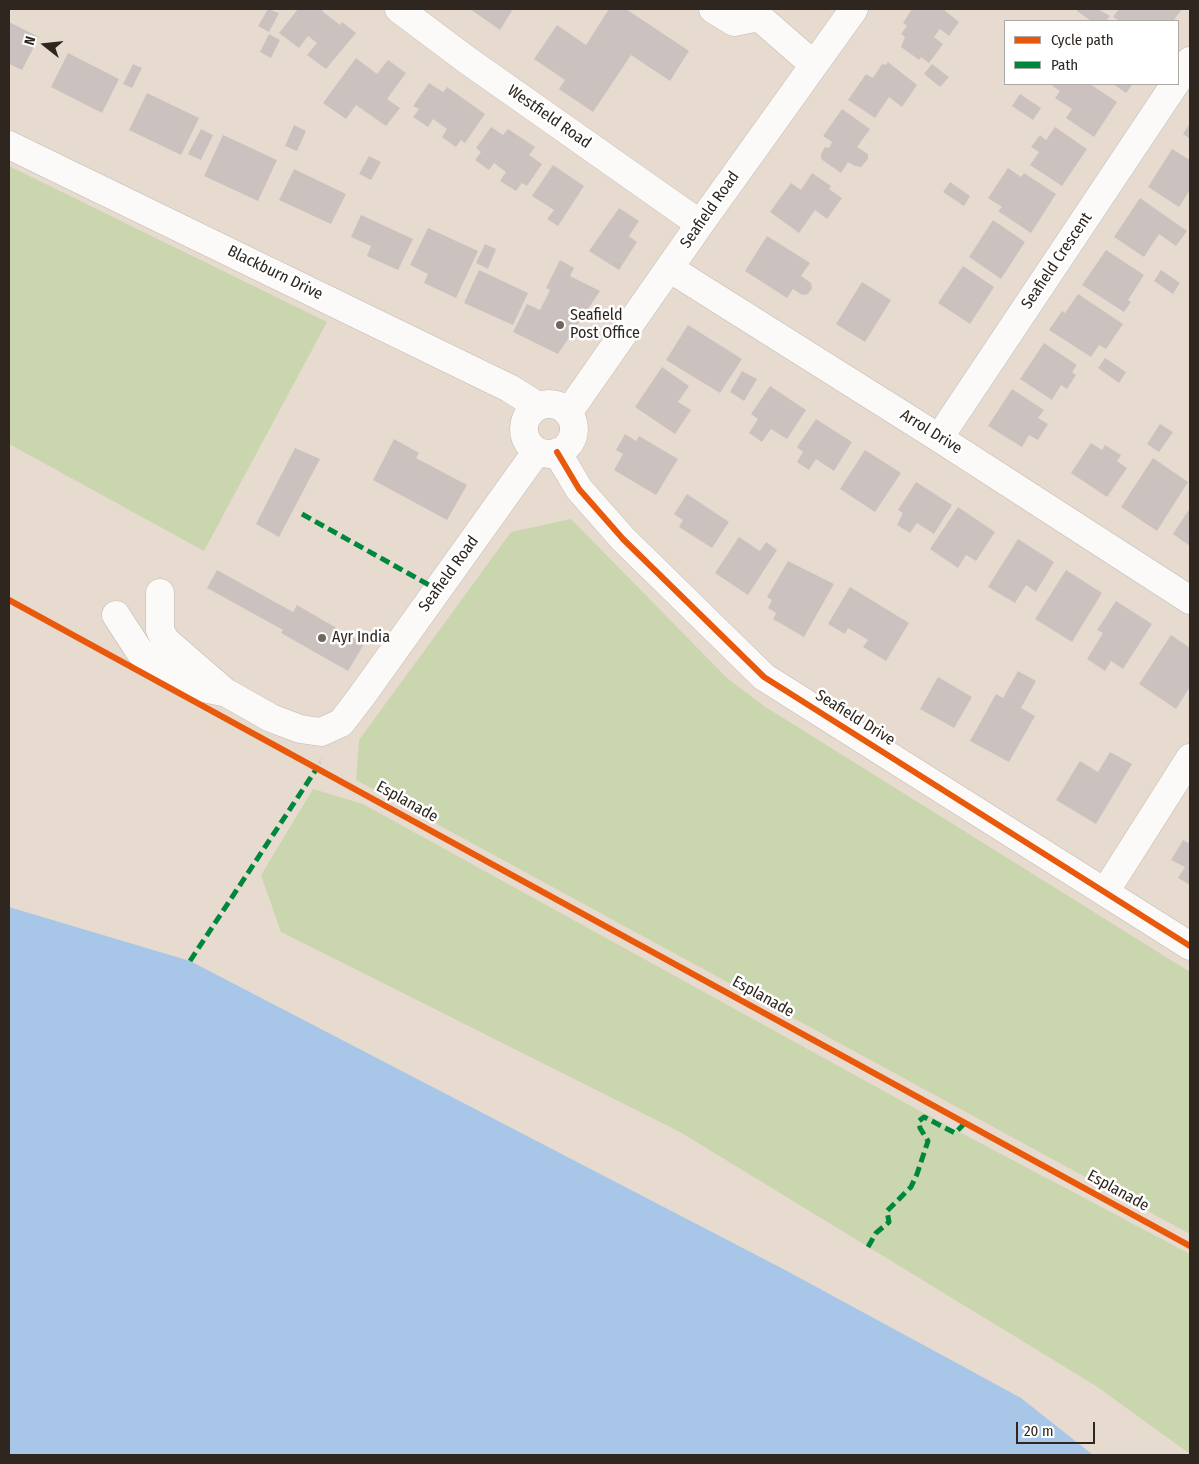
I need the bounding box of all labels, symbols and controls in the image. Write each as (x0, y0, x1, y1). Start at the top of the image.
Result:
north arrow (20, 20, 70, 70)
legend (1004, 20, 1179, 85)
text: Cycle path (1051, 31, 1114, 49)
text: N (21, 34, 39, 47)
text: Path (1051, 56, 1078, 74)
street label: Westfield Road (503, 81, 595, 153)
street label: Seafield Road (676, 168, 744, 252)
street label: Seafield Crescent (1018, 209, 1096, 313)
street label: Blackburn Drive (224, 242, 326, 304)
place label: Seafield Post Office (570, 306, 640, 344)
marker: Seafield Post Office (554, 319, 566, 331)
street label: Arrol Drive (896, 405, 966, 459)
street label: Seafield Road (415, 532, 483, 616)
place label: Ayr India (332, 628, 390, 648)
marker: Ayr India (316, 632, 328, 644)
street label: Seafield Drive (812, 686, 898, 750)
street label: Esplanade (373, 777, 441, 827)
street label: Esplanade (729, 972, 797, 1022)
street label: Esplanade (1084, 1166, 1152, 1216)
scale bar (1019, 1412, 1098, 1444)
text: 20 m (1024, 1422, 1054, 1440)

